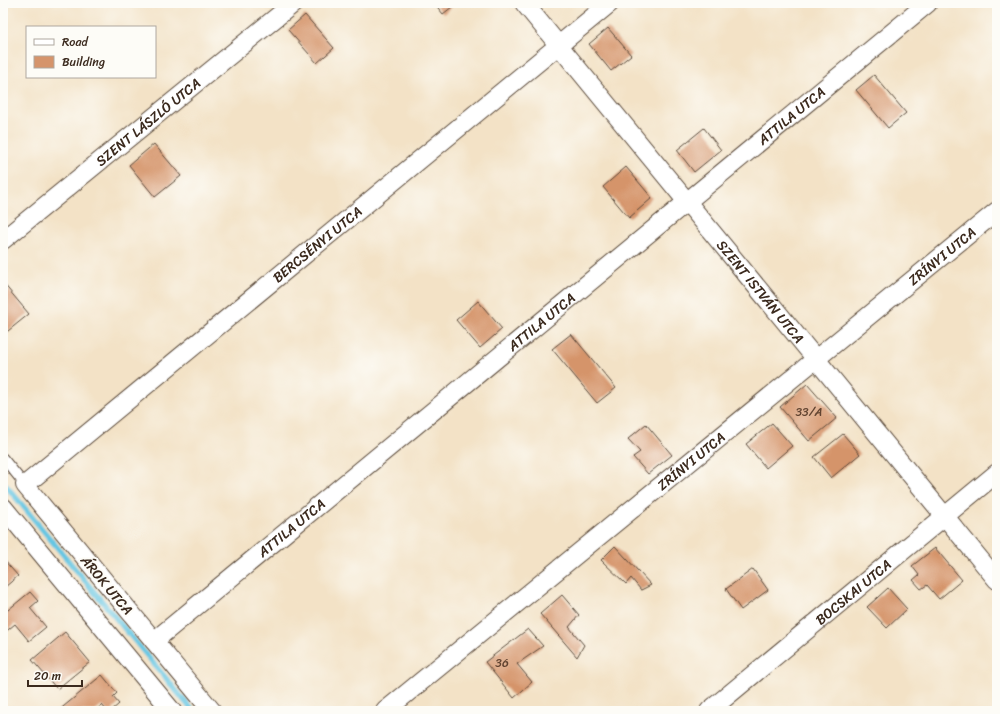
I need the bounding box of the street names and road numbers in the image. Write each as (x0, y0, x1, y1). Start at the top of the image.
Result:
street label: SZENT LÁSZLÓ UTCA (90, 72, 207, 173)
street label: ATTILA UTCA (751, 80, 831, 152)
street label: BERCSÉNYI UTCA (267, 200, 368, 289)
street label: ZRÍNYI UTCA (902, 221, 982, 292)
street label: SZENT ISTVÁN UTCA (710, 234, 810, 349)
street label: ATTILA UTCA (501, 286, 581, 359)
street label: ZRÍNYI UTCA (651, 426, 731, 497)
street label: ATTILA UTCA (251, 492, 331, 565)
street label: ÁROK UTCA (73, 549, 139, 621)
street label: BOCSKAI UTCA (810, 553, 897, 632)

